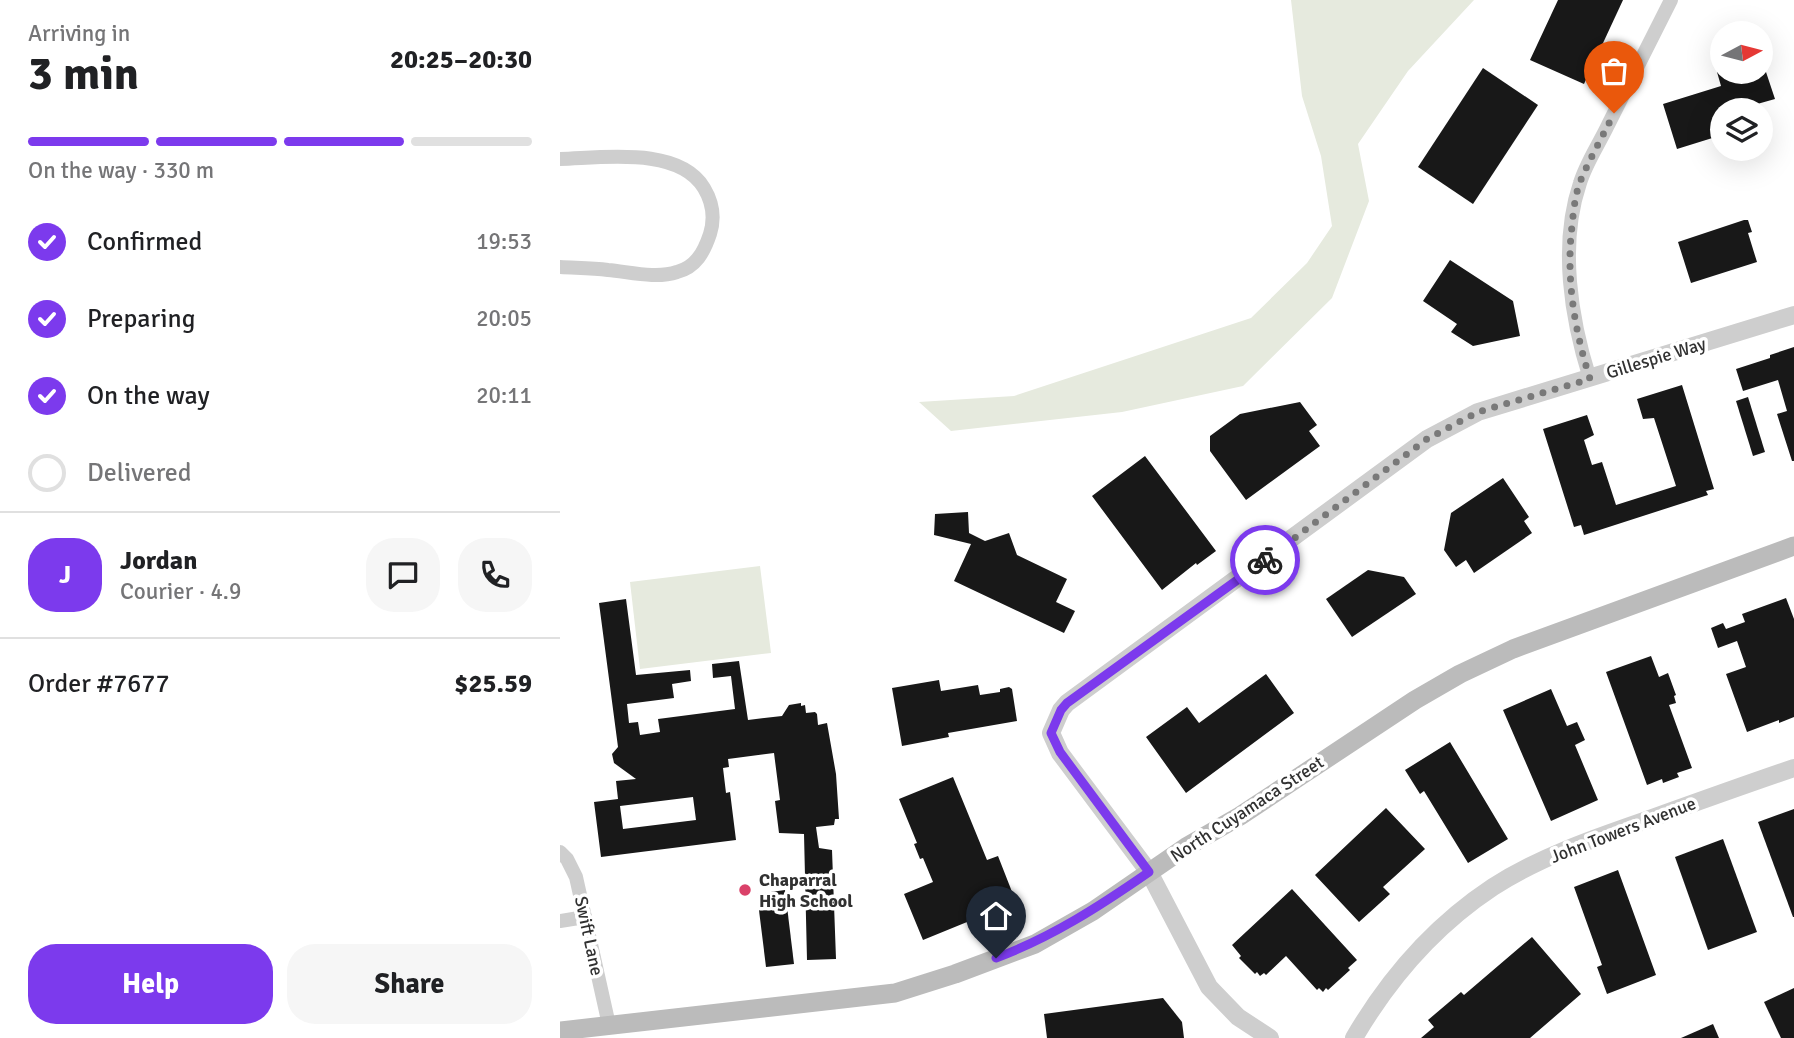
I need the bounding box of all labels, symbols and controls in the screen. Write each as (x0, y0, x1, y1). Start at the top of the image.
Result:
text: Arriving in (28, 19, 130, 48)
north arrow (1710, 21, 1773, 84)
map controls (1710, 21, 1773, 161)
pin (1584, 41, 1644, 113)
text: 20:25–20:30 (390, 44, 532, 76)
text: 3 min (28, 46, 139, 102)
icon: bag (1595, 52, 1633, 90)
button: layers (1710, 98, 1773, 161)
text: On the way · 330 m (28, 156, 214, 185)
icon: check (28, 223, 66, 261)
text: Confirmed (87, 226, 202, 258)
text: 19:53 (476, 227, 532, 256)
icon: check (28, 300, 66, 338)
text: Preparing (87, 303, 195, 335)
text: 20:05 (476, 304, 532, 333)
street label: Gillespie Way (1604, 332, 1709, 384)
icon: check (28, 377, 66, 415)
text: On the way (87, 380, 210, 412)
text: 20:11 (476, 381, 532, 410)
text: Delivered (87, 457, 192, 489)
courier (1230, 525, 1300, 595)
button: chat (366, 538, 440, 612)
button: phone (458, 538, 532, 612)
icon: bike (1246, 541, 1284, 579)
text: Jordan (120, 545, 197, 577)
text: J (59, 559, 71, 591)
text: Courier · 4.9 (120, 577, 241, 606)
text: Order #7677 (28, 668, 169, 700)
text: $25.59 (454, 668, 532, 700)
street label: North Cuyamaca Street (1166, 751, 1328, 867)
street label: John Towers Avenue (1547, 792, 1699, 868)
place label: Chaparral High School (759, 869, 853, 912)
marker: Chaparral High School (737, 882, 753, 898)
pin (966, 886, 1026, 958)
street label: Swift Lane (570, 894, 608, 978)
icon: home (977, 897, 1015, 935)
button: Help (28, 944, 273, 1024)
button: Share (287, 944, 532, 1024)

